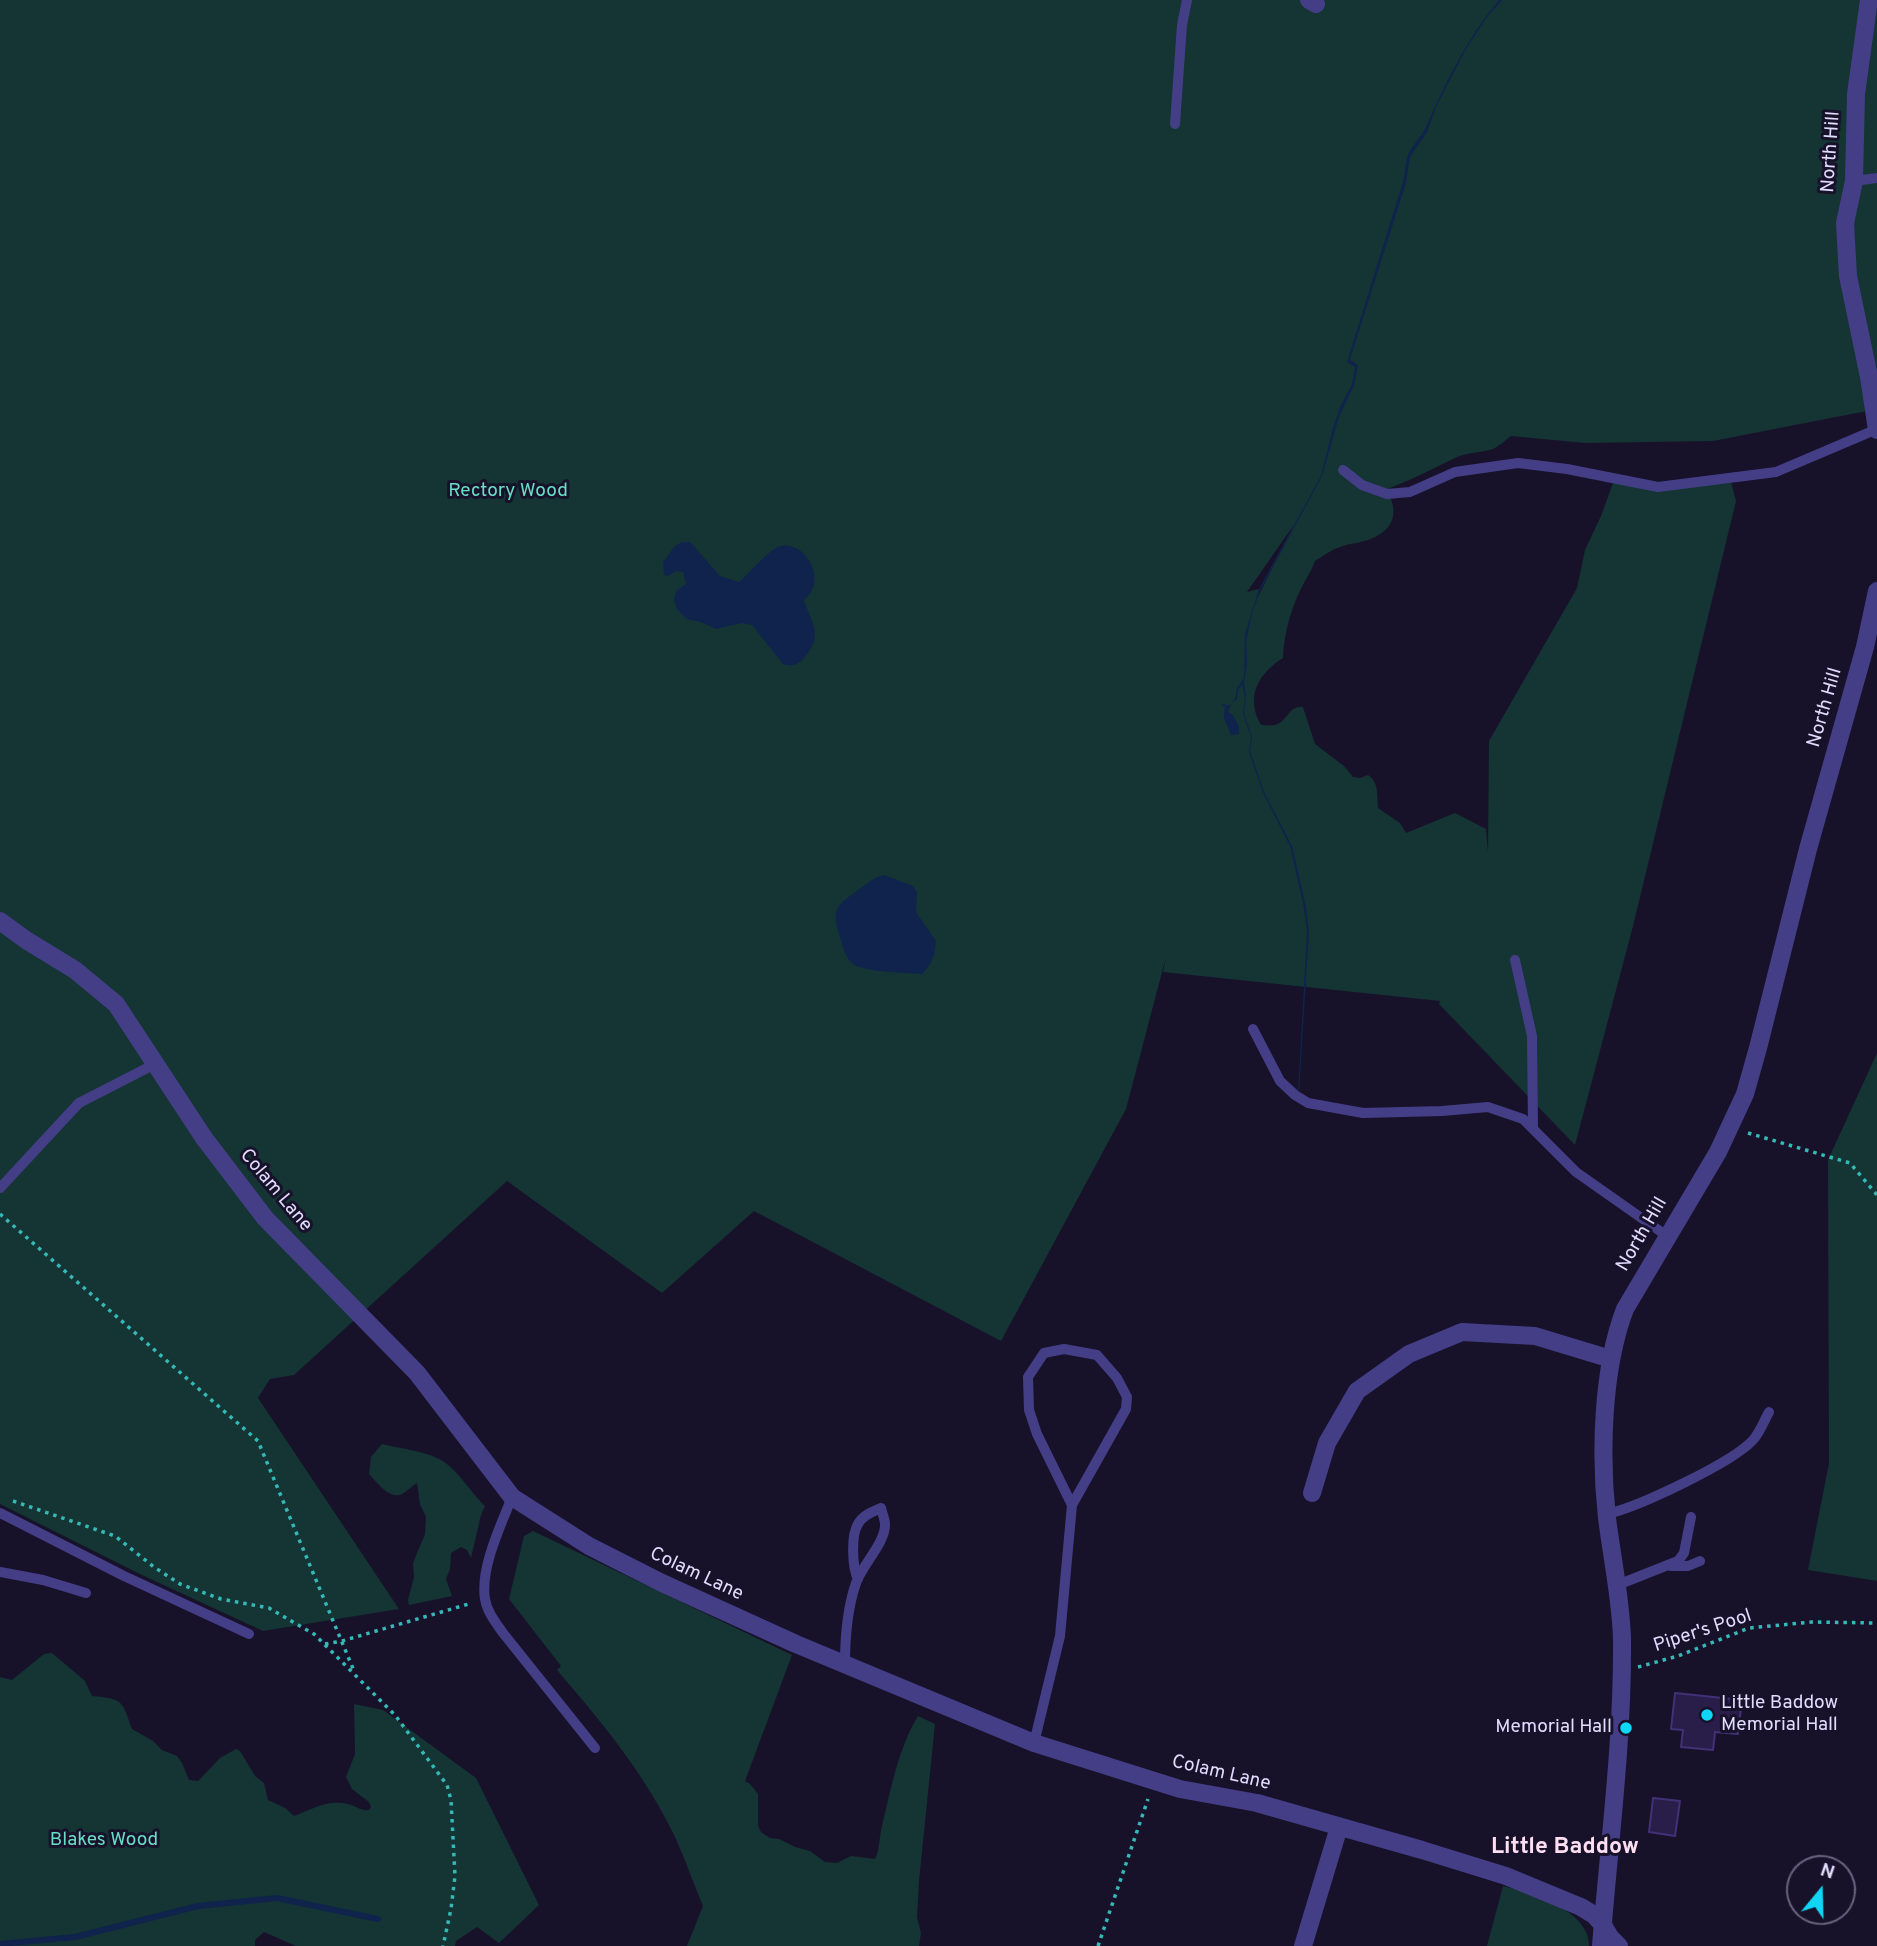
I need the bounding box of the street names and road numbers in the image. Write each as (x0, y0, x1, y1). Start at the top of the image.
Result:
street label: North Hill (1818, 110, 1846, 194)
street label: North Hill (1804, 666, 1848, 750)
street label: Colam Lane (234, 1145, 316, 1237)
street label: North Hill (1613, 1194, 1673, 1276)
street label: Colam Lane (645, 1543, 747, 1607)
street label: Piper's Pool (1651, 1605, 1755, 1659)
street label: Colam Lane (1169, 1752, 1273, 1796)

